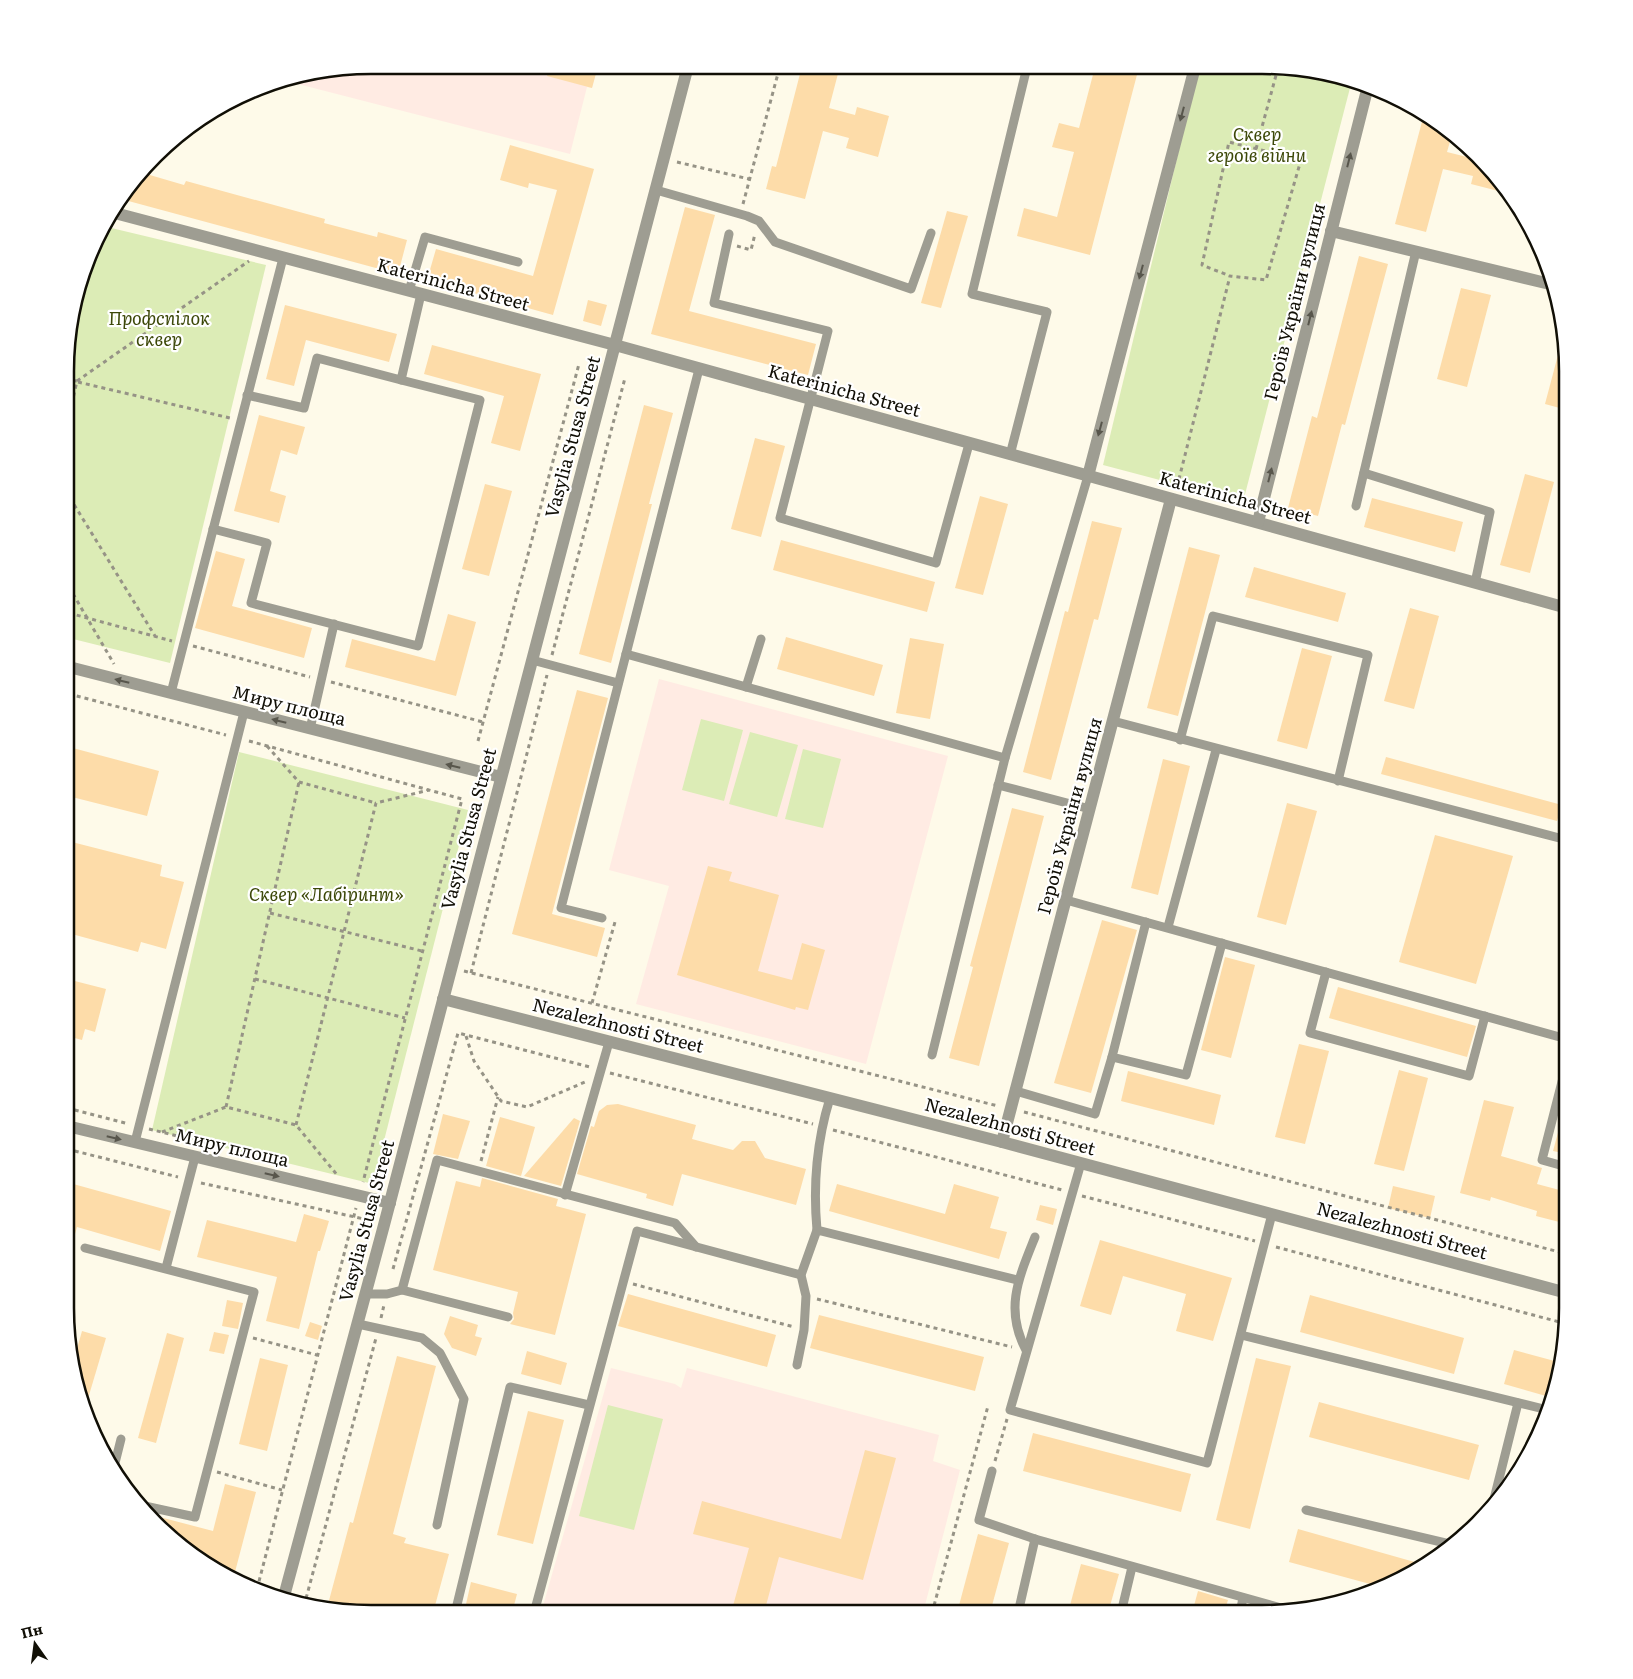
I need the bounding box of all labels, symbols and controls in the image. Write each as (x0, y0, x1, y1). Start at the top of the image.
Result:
one-way arrow (1178, 107, 1186, 122)
park label: Сквер героїв війни (1208, 120, 1307, 168)
one-way arrow (1345, 153, 1353, 168)
street label: Героїв України вулиця (1256, 200, 1331, 403)
street label: Katerinicha Street (374, 250, 533, 317)
one-way arrow (1137, 264, 1145, 279)
park label: Профспілок сквер (108, 304, 210, 352)
one-way arrow (1306, 310, 1314, 325)
street label: Vasylia Stusa Street (537, 352, 606, 521)
street label: Katerinicha Street (765, 356, 924, 423)
one-way arrow (1096, 421, 1104, 436)
street label: Katerinicha Street (1156, 463, 1315, 530)
one-way arrow (1266, 468, 1274, 483)
one-way arrow (114, 676, 129, 684)
street label: Миру площа (230, 677, 349, 732)
street label: Героїв України вулиця (1029, 714, 1108, 917)
one-way arrow (272, 717, 287, 725)
street label: Vasylia Stusa Street (433, 744, 502, 913)
one-way arrow (446, 762, 461, 770)
park label: Сквер «Лабіринт» (249, 880, 403, 907)
street label: Nezalezhnosti Street (530, 990, 708, 1059)
street label: Nezalezhnosti Street (922, 1090, 1099, 1162)
street label: Миру площа (173, 1120, 292, 1173)
one-way arrow (107, 1134, 122, 1142)
street label: Vasylia Stusa Street (331, 1136, 400, 1305)
one-way arrow (265, 1171, 280, 1179)
street label: Nezalezhnosti Street (1314, 1194, 1491, 1266)
text: Пн (19, 1618, 45, 1643)
north arrow (10, 1619, 60, 1669)

